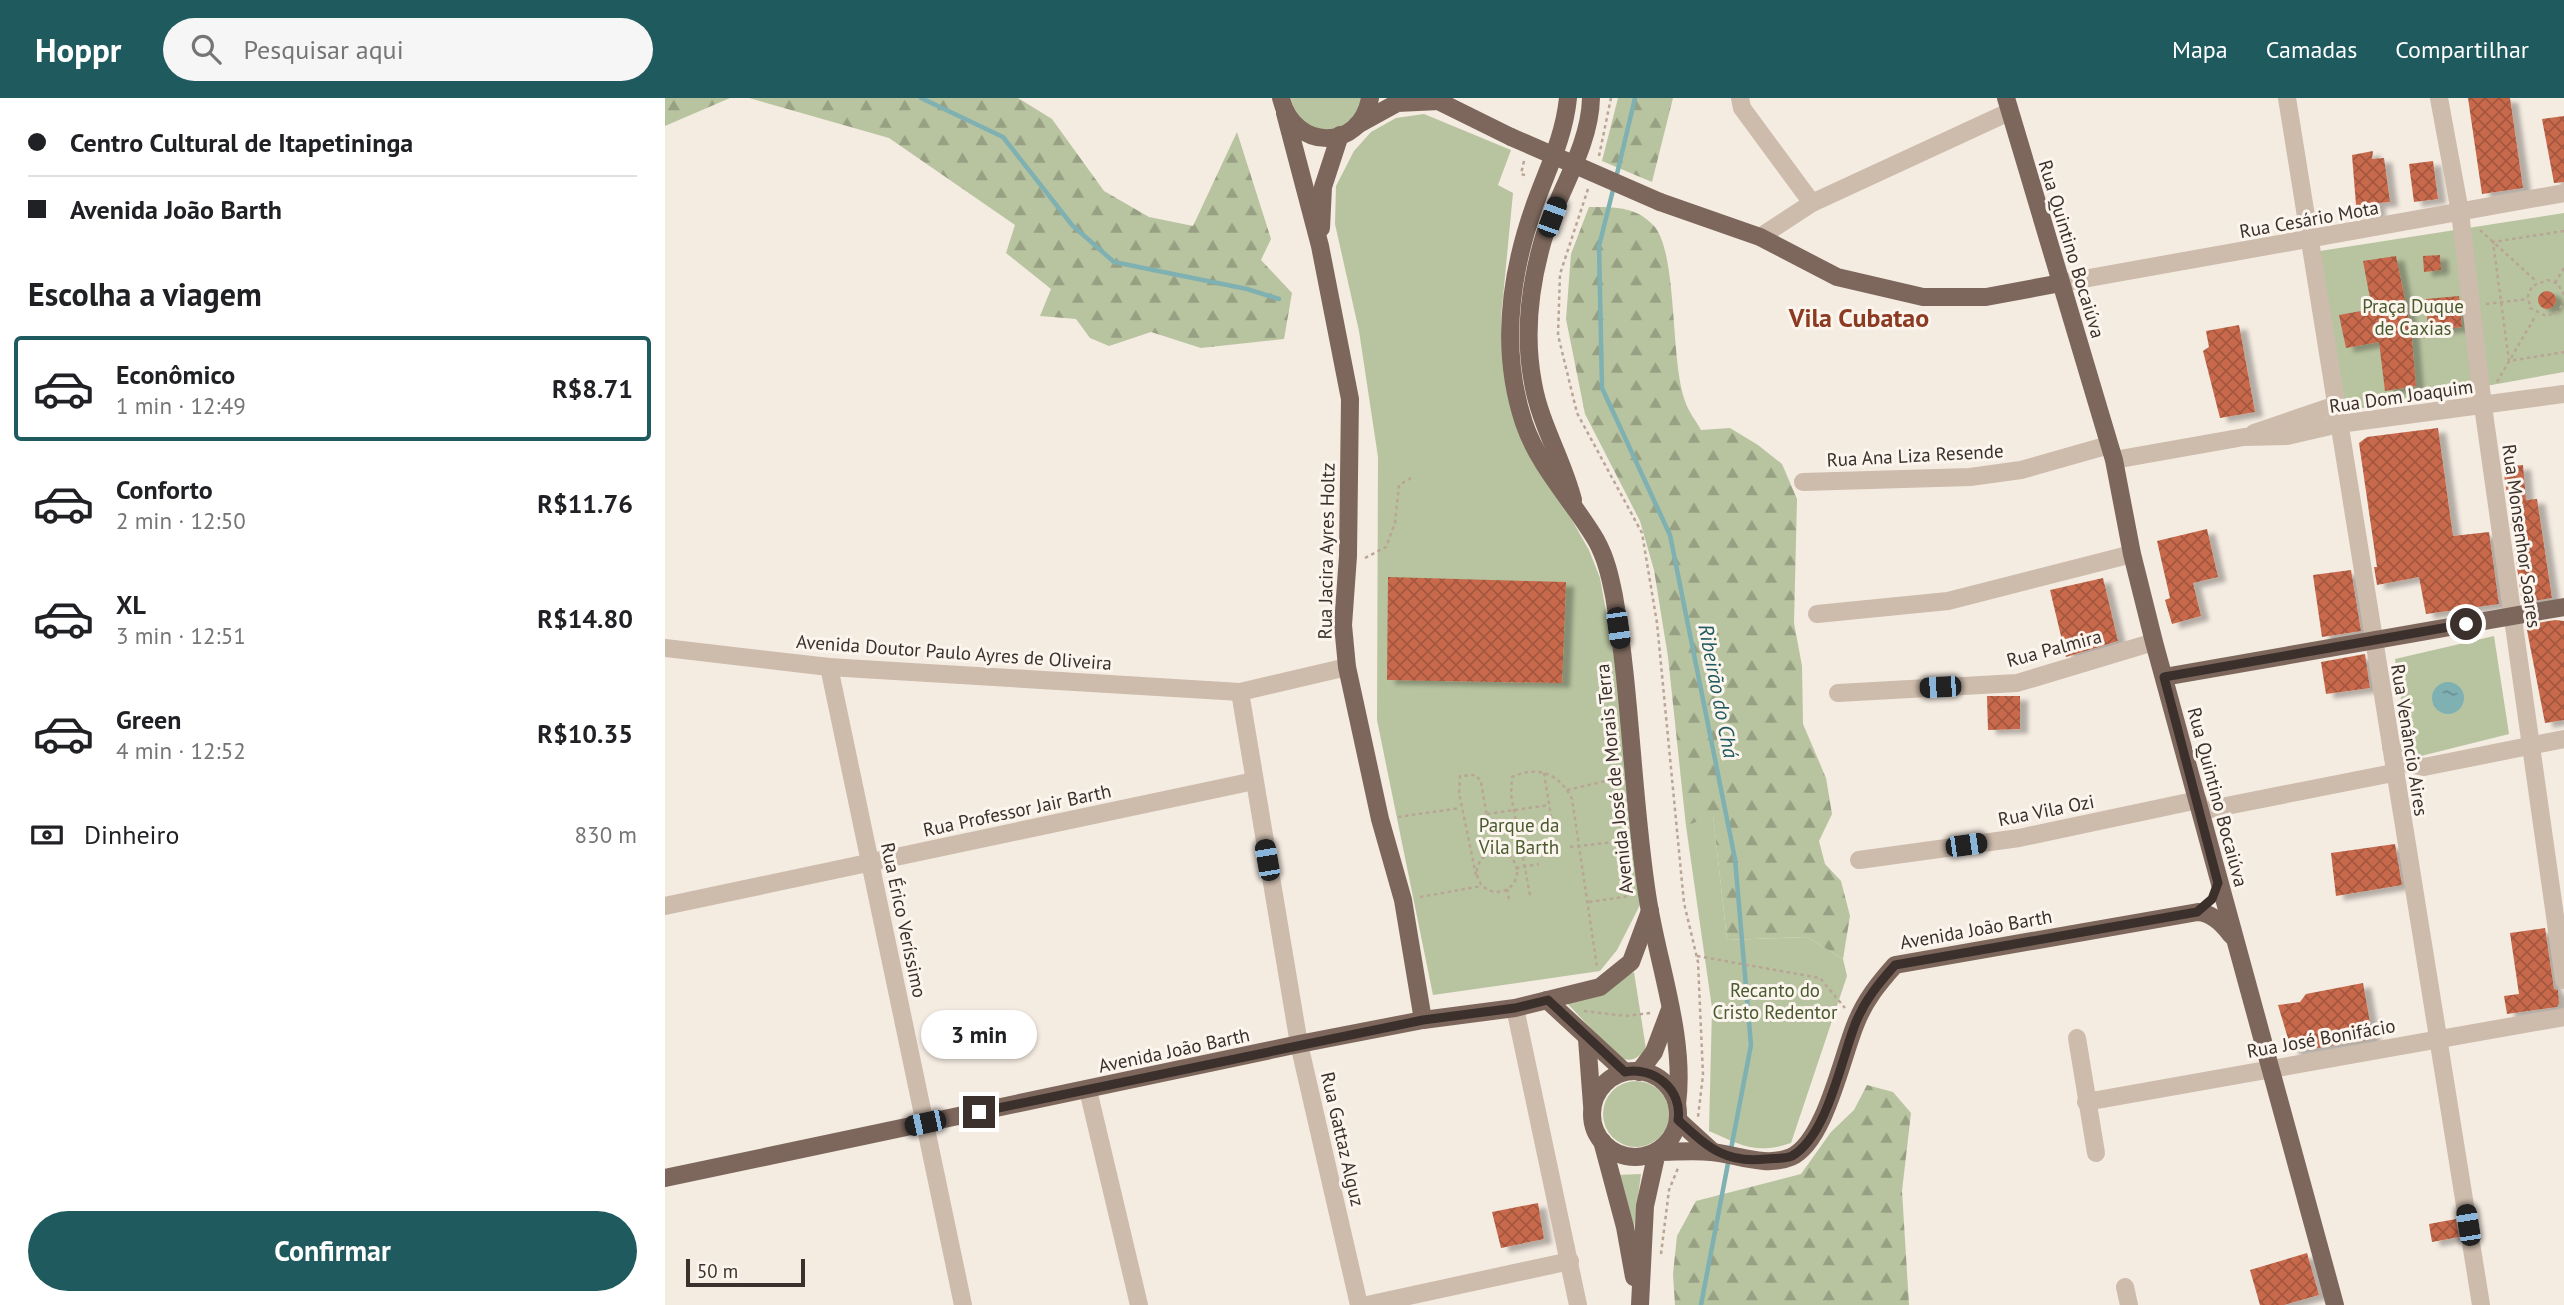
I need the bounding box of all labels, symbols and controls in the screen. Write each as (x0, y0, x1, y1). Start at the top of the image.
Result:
search box (163, 18, 653, 81)
text: Hoppr (35, 28, 121, 71)
icon: search (187, 30, 225, 68)
text: Pesquisar aqui (243, 33, 404, 66)
text: Mapa (2172, 34, 2228, 65)
text: Camadas (2266, 34, 2357, 65)
text: Compartilhar (2395, 34, 2529, 65)
text: Centro Cultural de Itapetininga (70, 126, 413, 159)
street label: Rua Quintino Bocaiúva (2033, 157, 2111, 341)
text: Avenida João Barth (70, 193, 282, 226)
car (1535, 194, 1570, 240)
street label: Rua Cesário Mota (2237, 195, 2381, 243)
text: Escolha a viagem (28, 273, 262, 315)
park label: Praça Duque de Caxias (2362, 294, 2464, 340)
district label: Vila Cubatao (1788, 301, 1929, 334)
icon: car (32, 357, 95, 420)
text: Econômico (116, 358, 235, 391)
text: R$8.71 (552, 372, 633, 405)
street label: Rua Dom Joaquim (2327, 374, 2475, 418)
text: 1 min · 12:49 (116, 391, 246, 420)
street label: Rua Ana Liza Resende (1826, 438, 2004, 472)
street label: Rua Monsenhor Soares (2497, 443, 2547, 629)
street label: Rua Jacira Ayres Holtz (1312, 462, 1340, 640)
icon: car (32, 472, 95, 535)
text: Conforto (116, 473, 213, 506)
text: R$11.76 (537, 487, 633, 520)
text: 2 min · 12:50 (116, 506, 246, 535)
icon: car (32, 587, 95, 650)
text: XL (116, 588, 146, 621)
text: R$14.80 (537, 602, 633, 635)
car (1605, 606, 1632, 650)
route start (2450, 608, 2482, 640)
text: 3 min · 12:51 (116, 621, 246, 650)
water label: Ribeirão do Chá (1692, 622, 1745, 761)
street label: Rua Palmira (2004, 624, 2104, 672)
street label: Avenida Doutor Paulo Ayres de Oliveira (795, 629, 1113, 675)
street label: Rua Venâncio Aires (2386, 662, 2434, 818)
street label: Avenida José de Morais Terra (1590, 663, 1638, 895)
car (1919, 675, 1962, 699)
icon: car (32, 702, 95, 765)
text: Green (116, 703, 181, 736)
street label: Rua Quintino Bocaiúva (2182, 705, 2254, 889)
text: R$10.35 (537, 717, 633, 750)
text: 4 min · 12:52 (116, 736, 246, 765)
street label: Rua Professor Jair Barth (921, 778, 1113, 842)
street label: Rua Vila Ozi (1996, 789, 2096, 831)
park label: Parque da Vila Barth (1478, 813, 1559, 859)
icon: cash (28, 816, 66, 854)
text: Dinheiro (84, 818, 179, 851)
text: 830 m (575, 820, 637, 849)
car (1944, 832, 1989, 858)
car (1254, 837, 1281, 883)
street label: Rua Érico Veríssimo (876, 840, 932, 1000)
street label: Avenida João Barth (1898, 904, 2054, 954)
park label: Recanto do Cristo Redentor (1713, 978, 1838, 1024)
callout: 3 min (921, 1010, 1037, 1060)
street label: Rua José Bonifácio (2245, 1013, 2397, 1063)
text: 3 min (951, 1020, 1007, 1049)
street label: Avenida João Barth (1096, 1022, 1252, 1078)
street label: Rua Gattaz Alguz (1316, 1069, 1370, 1209)
route end (963, 1096, 995, 1128)
car (903, 1108, 948, 1138)
car (2455, 1203, 2482, 1247)
button: Confirmar (28, 1211, 637, 1291)
scale bar (686, 1256, 805, 1288)
text: 50 m (697, 1259, 738, 1283)

